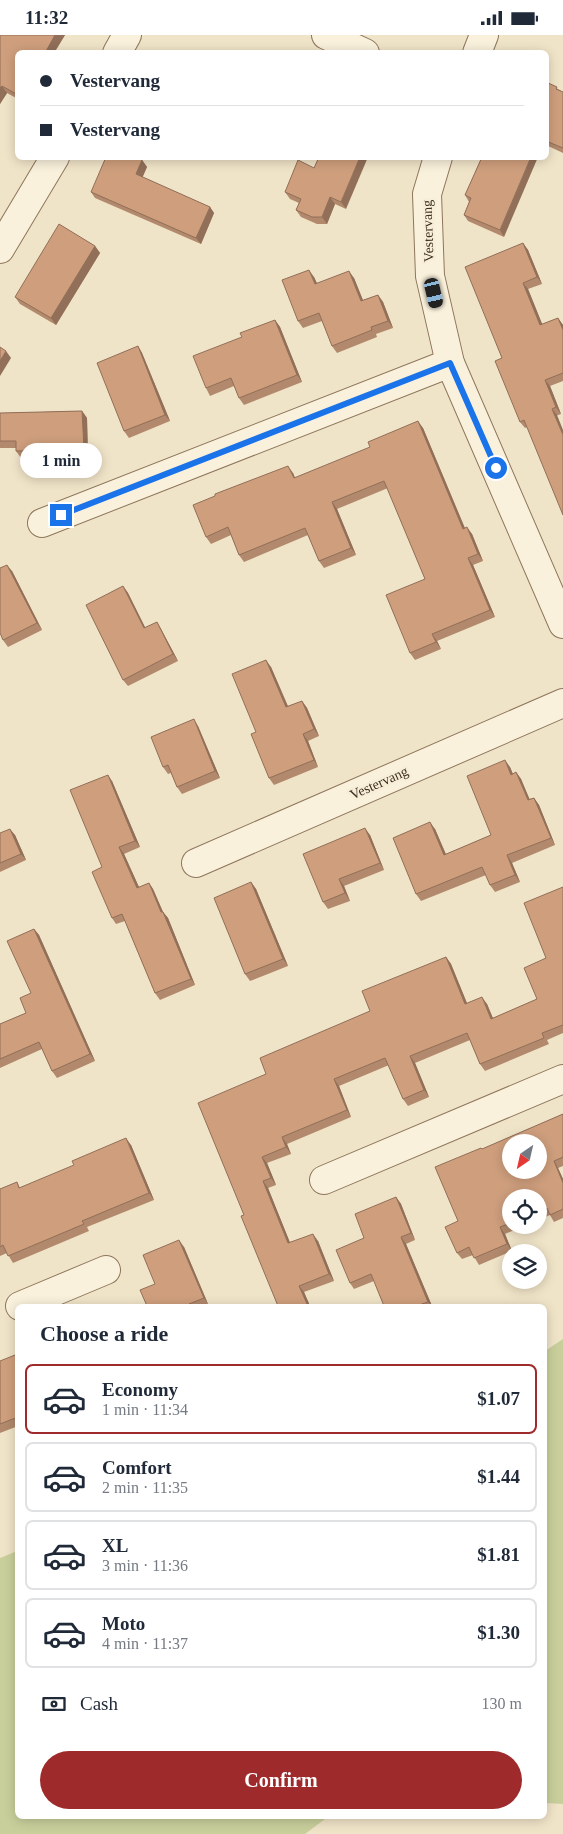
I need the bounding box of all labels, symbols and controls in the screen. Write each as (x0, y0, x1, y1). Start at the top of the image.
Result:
text: 11:32 (25, 7, 68, 28)
text: Vestervang (70, 70, 160, 91)
text: Vestervang (70, 119, 160, 140)
street label: Vestervang (419, 200, 437, 262)
car (423, 277, 444, 309)
callout: 1 min (20, 443, 102, 477)
text: 1 min (42, 452, 80, 469)
route start (485, 457, 507, 479)
route end (50, 504, 72, 526)
street label: Vestervang (348, 763, 410, 803)
north arrow (502, 1134, 548, 1179)
map controls (502, 1134, 547, 1289)
button: locate (502, 1189, 547, 1234)
button: layers (502, 1244, 547, 1289)
text: Choose a ride (40, 1321, 168, 1346)
icon: car (42, 1377, 87, 1422)
text: Economy (102, 1379, 178, 1400)
text: $1.07 (477, 1388, 520, 1409)
text: 1 min · 11:34 (102, 1401, 188, 1418)
icon: car (42, 1455, 87, 1500)
text: Comfort (102, 1457, 172, 1478)
text: $1.44 (477, 1466, 520, 1487)
text: 2 min · 11:35 (102, 1479, 188, 1496)
icon: car (42, 1533, 87, 1578)
text: XL (102, 1535, 128, 1556)
text: $1.81 (477, 1544, 520, 1565)
text: 3 min · 11:36 (102, 1557, 188, 1574)
icon: car (42, 1611, 87, 1656)
text: Moto (102, 1613, 145, 1634)
text: $1.30 (477, 1622, 520, 1643)
text: 4 min · 11:37 (102, 1635, 188, 1652)
icon: cash (40, 1690, 68, 1718)
text: Cash (80, 1693, 118, 1714)
text: 130 m (482, 1695, 522, 1712)
button: Confirm (40, 1751, 522, 1809)

